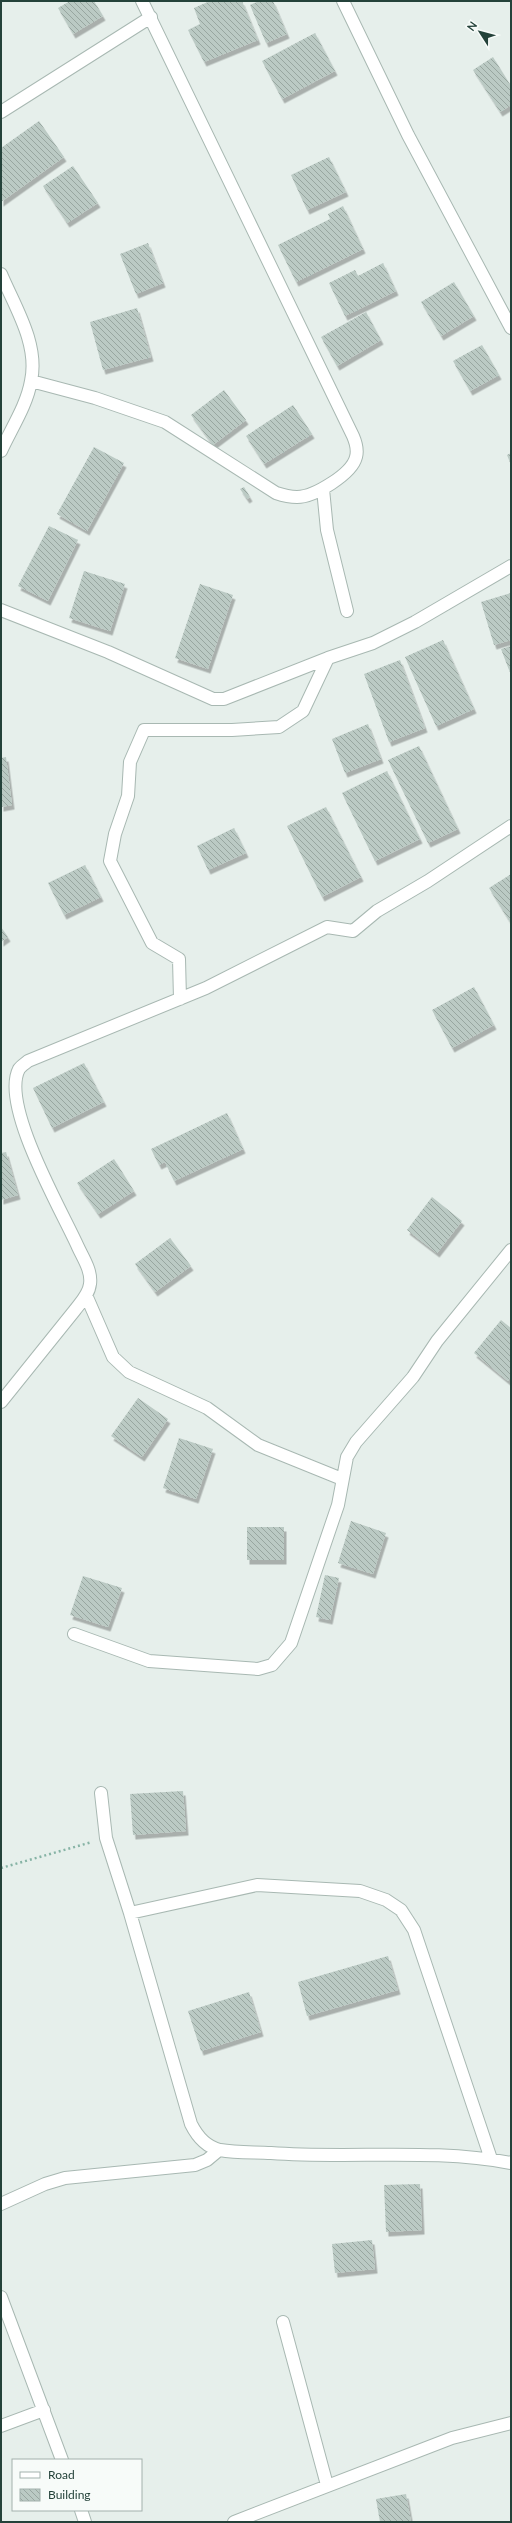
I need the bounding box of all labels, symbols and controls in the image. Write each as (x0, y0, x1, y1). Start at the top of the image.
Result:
north arrow (460, 12, 500, 52)
text: N (464, 19, 479, 33)
legend (12, 2459, 142, 2511)
text: Road (48, 2467, 75, 2482)
text: Building (48, 2487, 91, 2502)

